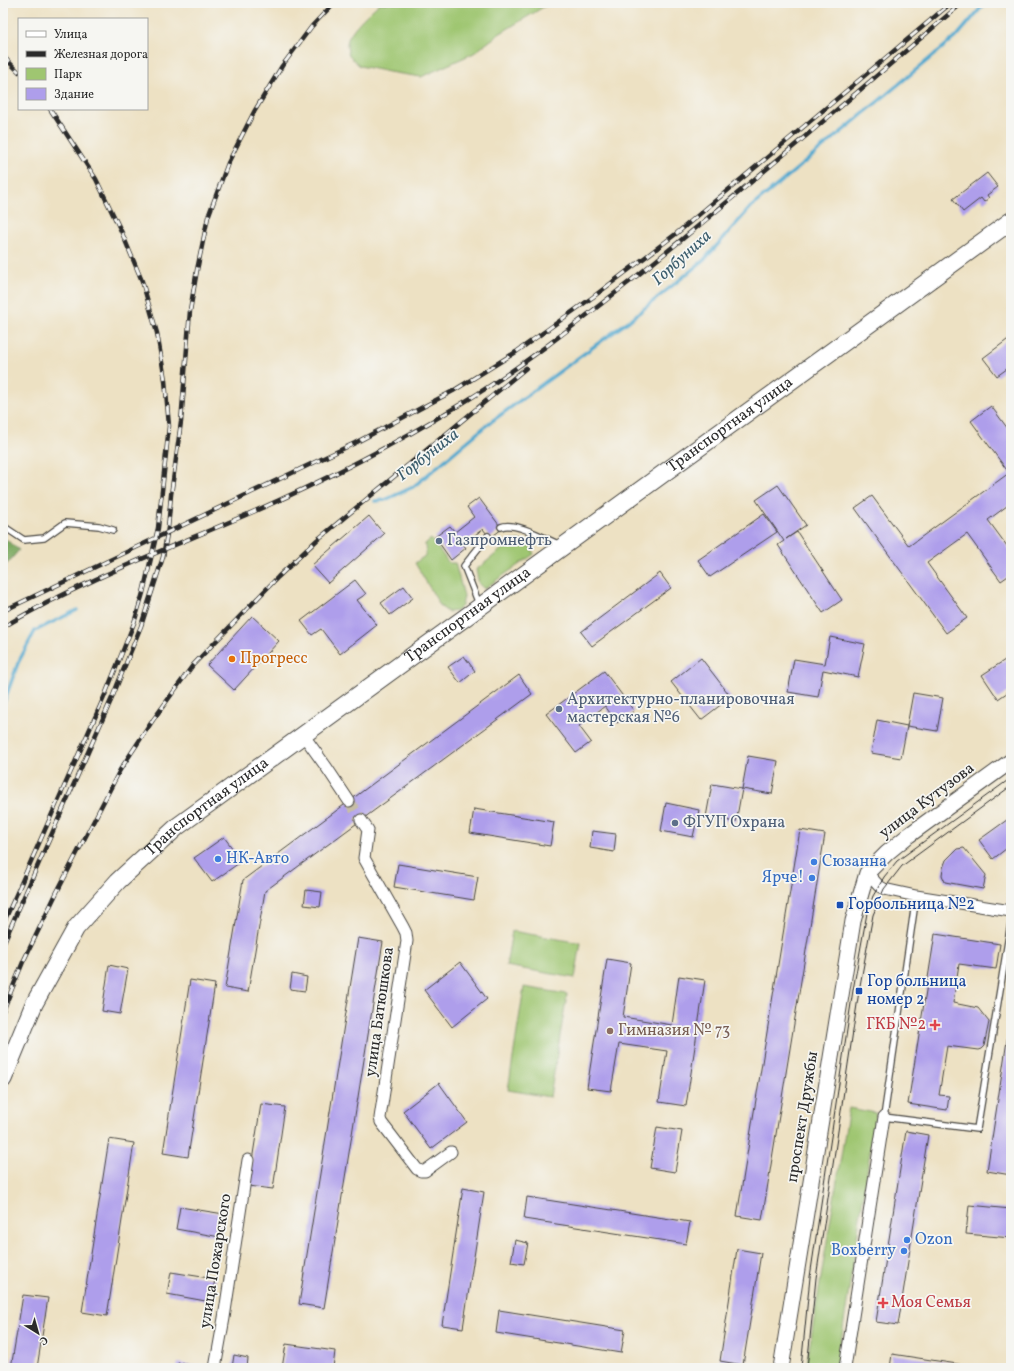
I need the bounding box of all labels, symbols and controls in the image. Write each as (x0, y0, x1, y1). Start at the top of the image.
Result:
legend (18, 18, 148, 110)
text: Улица (54, 27, 87, 43)
text: Железная дорога (54, 47, 148, 63)
text: Парк (54, 67, 82, 83)
text: Здание (54, 87, 94, 103)
water label: Горбуниха (647, 225, 717, 291)
street label: Транспортная улица (663, 372, 798, 478)
water label: Горбуниха (392, 424, 464, 486)
place label: Газпромнефть (447, 530, 552, 552)
marker: Газпромнефть (434, 536, 444, 546)
street label: Транспортная улица (401, 562, 536, 669)
place label: Прогресс (240, 648, 308, 670)
marker: Прогресс (227, 654, 237, 664)
place label: Архитектурно-планировочная мастерская №6 (567, 689, 795, 729)
marker: Архитектурно-планировочная мастерская №6 (554, 704, 564, 714)
street label: Транспортная улица (140, 752, 274, 862)
street label: улица Кутузова (875, 758, 979, 844)
place label: ФГУП Охрана (683, 812, 785, 834)
marker: ФГУП Охрана (670, 818, 680, 828)
place label: НК-Авто (226, 848, 289, 870)
place label: Сюзанна (822, 851, 887, 873)
marker: НК-Авто (213, 854, 223, 864)
marker: Сюзанна (809, 857, 819, 867)
place label: Ярче! (762, 867, 804, 889)
marker: Ярче! (807, 873, 817, 883)
place label: Горбольница №2 (848, 894, 975, 916)
marker: Горбольница №2 (835, 900, 845, 910)
street label: улица Батюшкова (360, 946, 400, 1078)
place label: Гор больница номер 2 (867, 971, 967, 1011)
marker: Гор больница номер 2 (854, 986, 864, 996)
place label: ГКБ №2 (866, 1014, 926, 1036)
marker: ГКБ №2 (929, 1019, 941, 1031)
place label: Гимназия № 73 (618, 1020, 730, 1042)
marker: Гимназия № 73 (605, 1026, 615, 1036)
street label: проспект Дружбы (782, 1050, 824, 1184)
street label: улица Пожарского (194, 1192, 238, 1330)
place label: Ozon (915, 1229, 953, 1251)
marker: Ozon (902, 1235, 912, 1245)
place label: Boxberry (831, 1240, 896, 1262)
marker: Boxberry (899, 1246, 909, 1256)
place label: Моя Семья (891, 1292, 971, 1314)
marker: Моя Семья (878, 1298, 888, 1308)
north arrow (18, 1313, 58, 1353)
text: С (36, 1332, 50, 1348)

